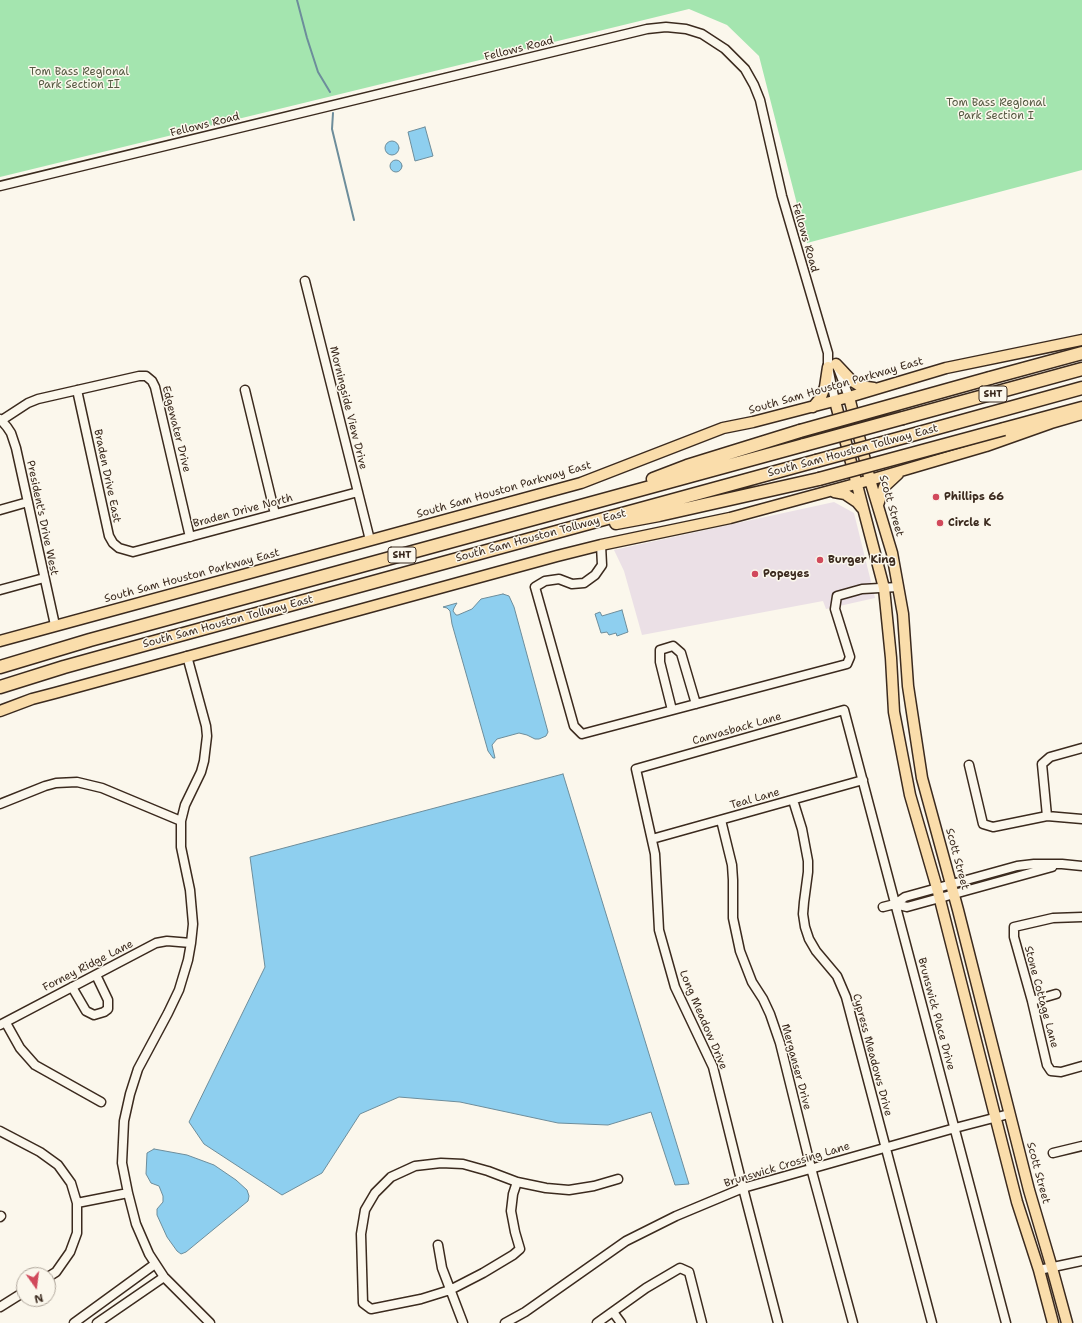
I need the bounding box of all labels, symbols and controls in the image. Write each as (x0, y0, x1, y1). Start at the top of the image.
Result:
street label: Fellows Road (483, 34, 555, 64)
park label: Tom Bass Regional Park Section II (29, 65, 129, 91)
park label: Tom Bass Regional Park Section I (946, 96, 1046, 122)
street label: Fellows Road (169, 110, 241, 140)
street label: Fellows Road (789, 202, 821, 274)
street label: Morningside View Drive (326, 345, 370, 471)
street label: South Sam Houston Parkway East (747, 355, 925, 417)
street label: Edgewater Drive (159, 384, 193, 474)
road number: SHT (979, 386, 1007, 402)
street label: South Sam Houston Tollway East (766, 422, 940, 480)
street label: Braden Drive East (91, 428, 123, 524)
street label: President's Drive West (23, 459, 61, 577)
street label: South Sam Houston Parkway East (415, 459, 593, 521)
street label: Scott Street (876, 474, 906, 538)
place label: Phillips 66 (944, 490, 1004, 504)
street label: Braden Drive North (192, 491, 294, 531)
marker: Phillips 66 (931, 492, 941, 502)
street label: South Sam Houston Tollway East (454, 507, 628, 565)
place label: Circle K (948, 516, 991, 530)
marker: Circle K (935, 518, 945, 528)
street label: South Sam Houston Parkway East (103, 546, 281, 606)
road number: SHT (388, 547, 416, 563)
place label: Burger King (828, 553, 896, 567)
marker: Burger King (815, 555, 825, 565)
place label: Popeyes (763, 567, 809, 581)
marker: Popeyes (750, 569, 760, 579)
street label: South Sam Houston Tollway East (141, 593, 315, 651)
street label: Canvasback Lane (691, 710, 783, 748)
street label: Teal Lane (729, 786, 781, 812)
street label: Scott Street (942, 827, 972, 891)
street label: Forney Ridge Lane (41, 937, 135, 995)
street label: Stone Cottage Lane (1021, 945, 1061, 1049)
street label: Brunswick Place Drive (915, 956, 957, 1072)
street label: Long Meadow Drive (676, 968, 730, 1072)
street label: Cypress Meadows Drive (849, 992, 895, 1118)
street label: Merganser Drive (778, 1022, 814, 1112)
street label: Brunswick Crossing Lane (722, 1140, 852, 1190)
street label: Scott Street (1023, 1141, 1053, 1205)
north arrow (16, 1267, 56, 1307)
text: N (33, 1290, 45, 1306)

